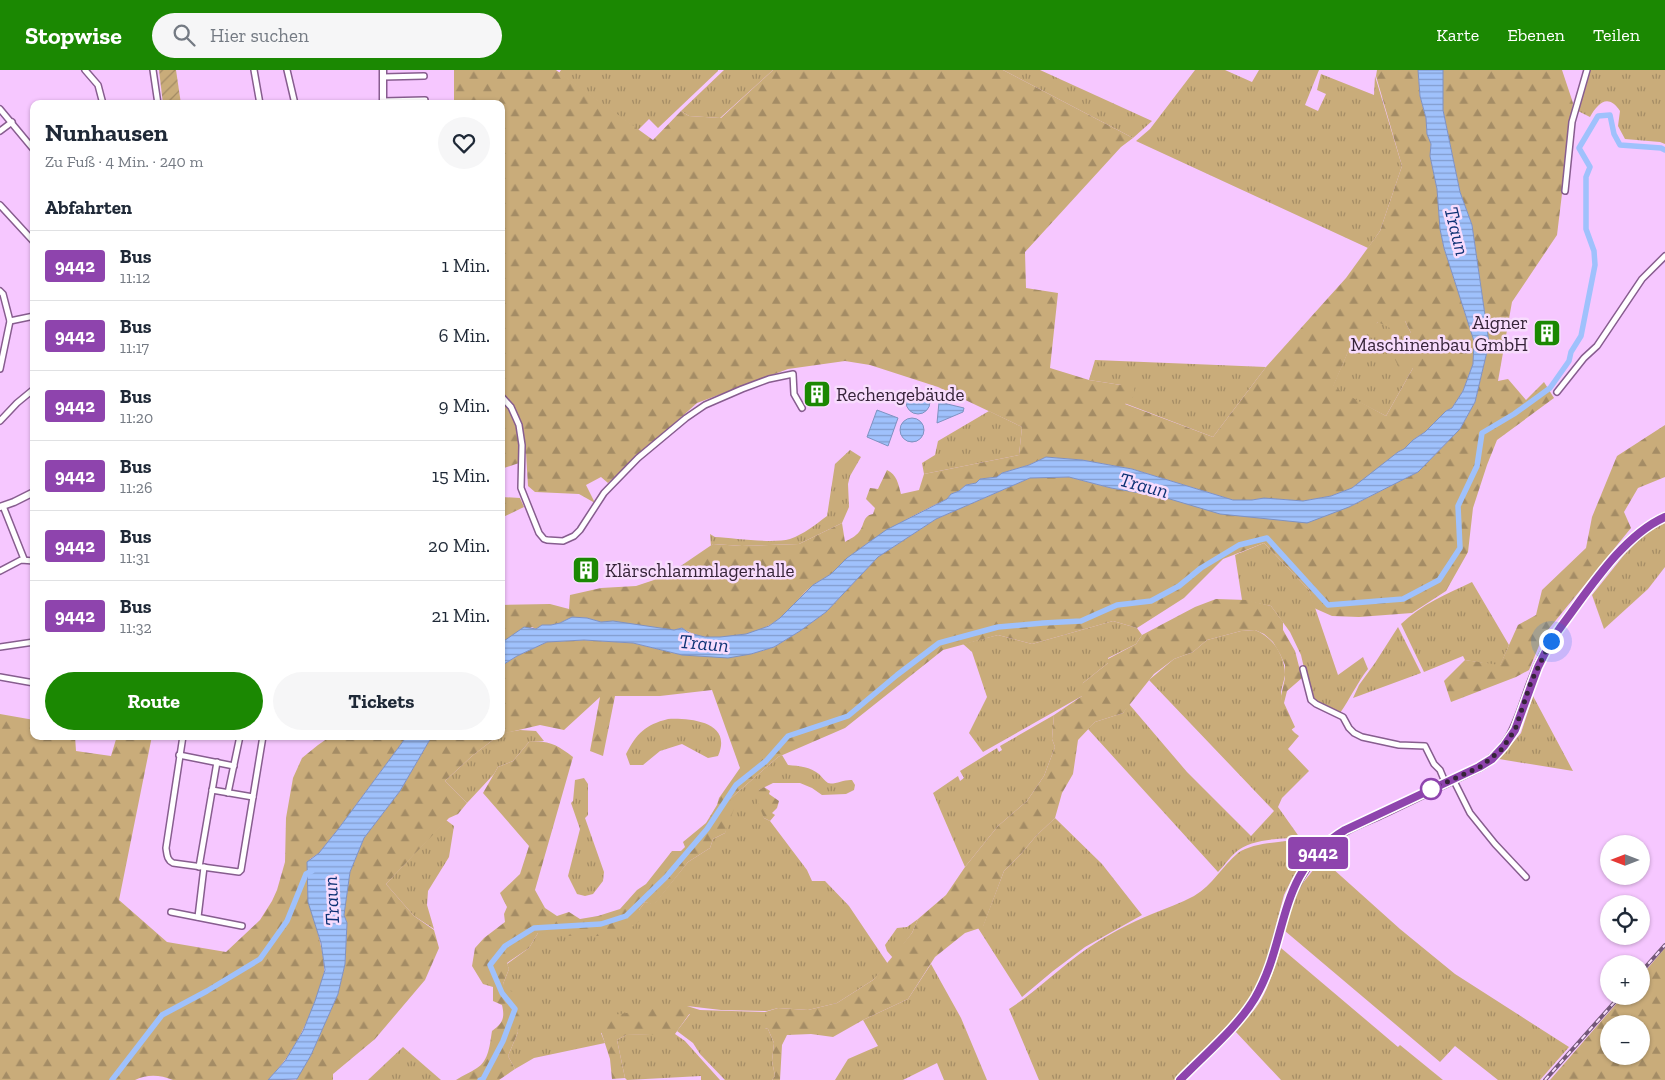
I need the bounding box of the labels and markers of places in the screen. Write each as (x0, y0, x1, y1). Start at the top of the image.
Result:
place label: Aigner Maschinenbau GmbH (1351, 311, 1528, 356)
building icon: Aigner Maschinenbau GmbH (1532, 318, 1562, 348)
building icon: Rechengebäude (802, 379, 832, 409)
place label: Rechengebäude (836, 383, 964, 406)
building icon: Klärschlammlagerhalle (571, 555, 601, 585)
place label: Klärschlammlagerhalle (605, 559, 795, 582)
unlabelled marker (1420, 778, 1442, 800)

